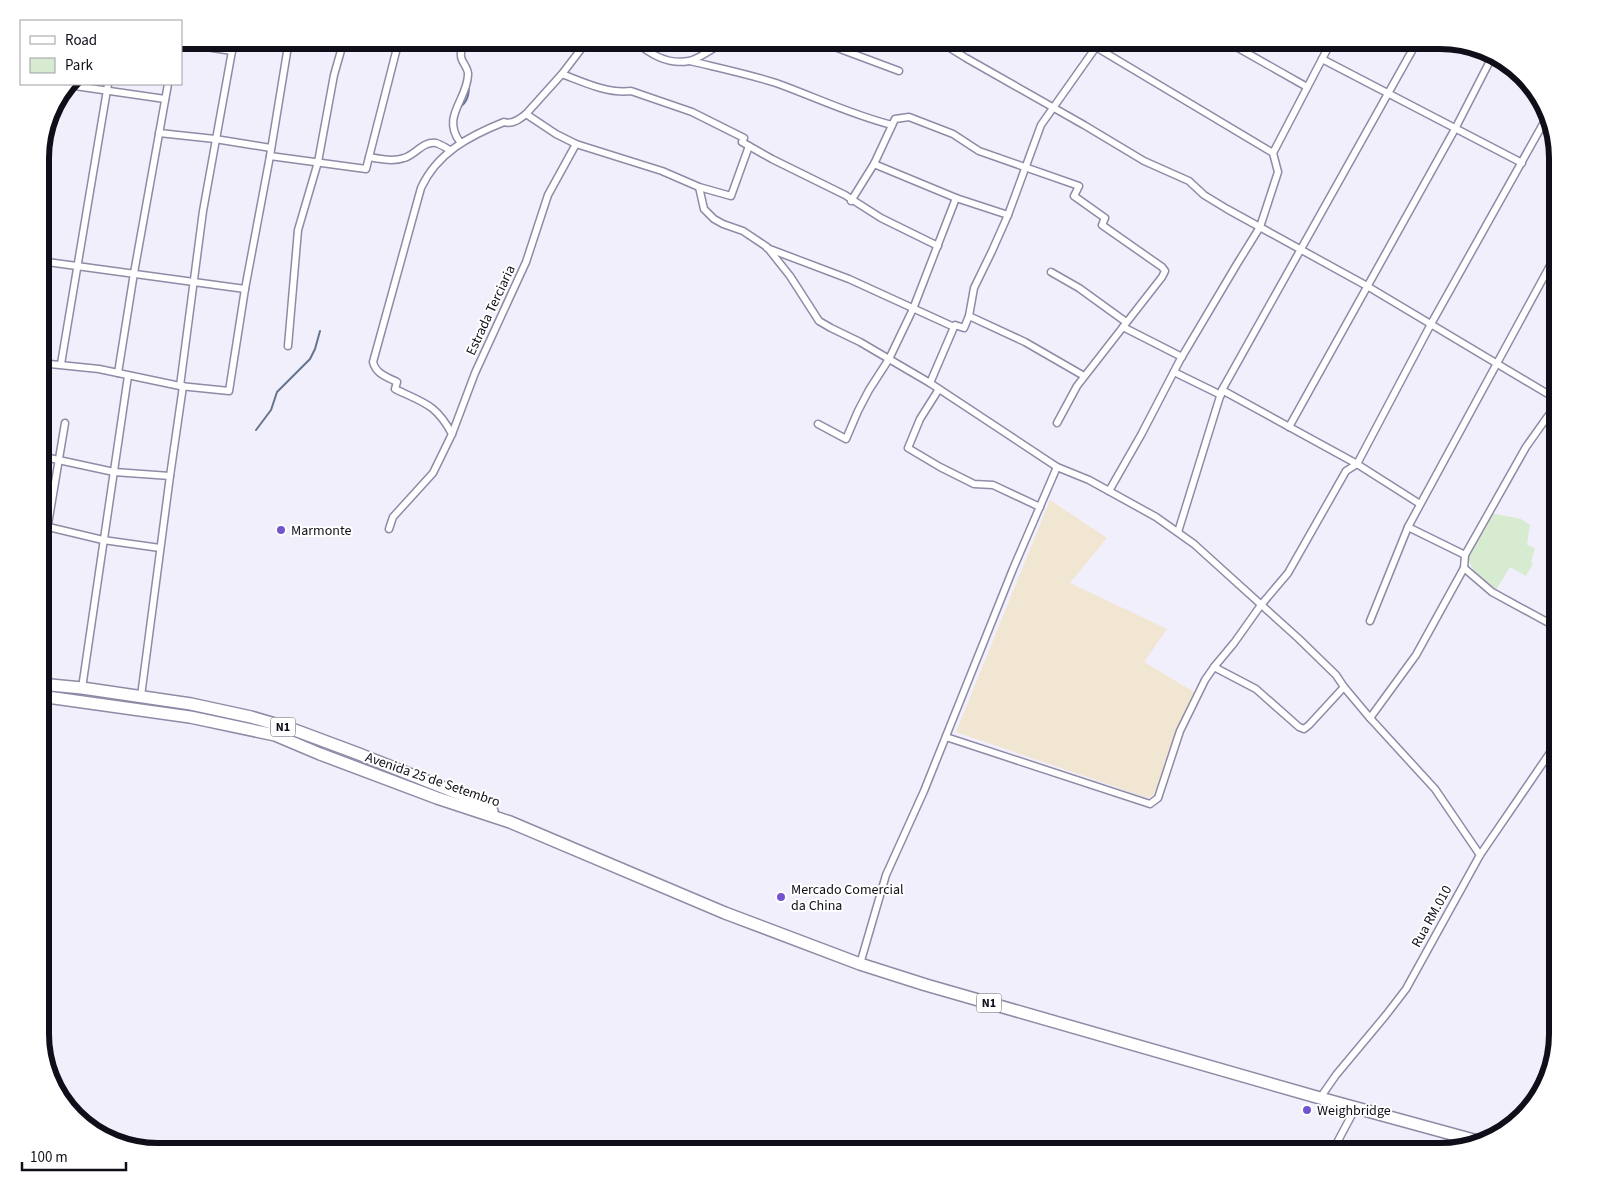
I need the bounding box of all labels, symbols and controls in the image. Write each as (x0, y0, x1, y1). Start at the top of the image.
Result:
legend (20, 20, 182, 85)
text: Road (65, 30, 97, 51)
text: Park (65, 55, 94, 76)
street label: Estrada Terciaria (461, 262, 521, 359)
place label: Marmonte (291, 521, 351, 541)
marker: Marmonte (275, 524, 287, 536)
road number: N1 (270, 718, 296, 736)
street label: Avenida 25 de Setembro (363, 747, 503, 812)
place label: Mercado Comercial da China (791, 880, 904, 916)
street label: Rua RM.010 (1407, 882, 1457, 951)
marker: Mercado Comercial da China (775, 891, 787, 903)
road number: N1 (976, 994, 1002, 1012)
place label: Weighbridge (1317, 1101, 1391, 1121)
marker: Weighbridge (1301, 1104, 1313, 1116)
scale bar (22, 1140, 126, 1172)
text: 100 m (30, 1147, 68, 1168)

